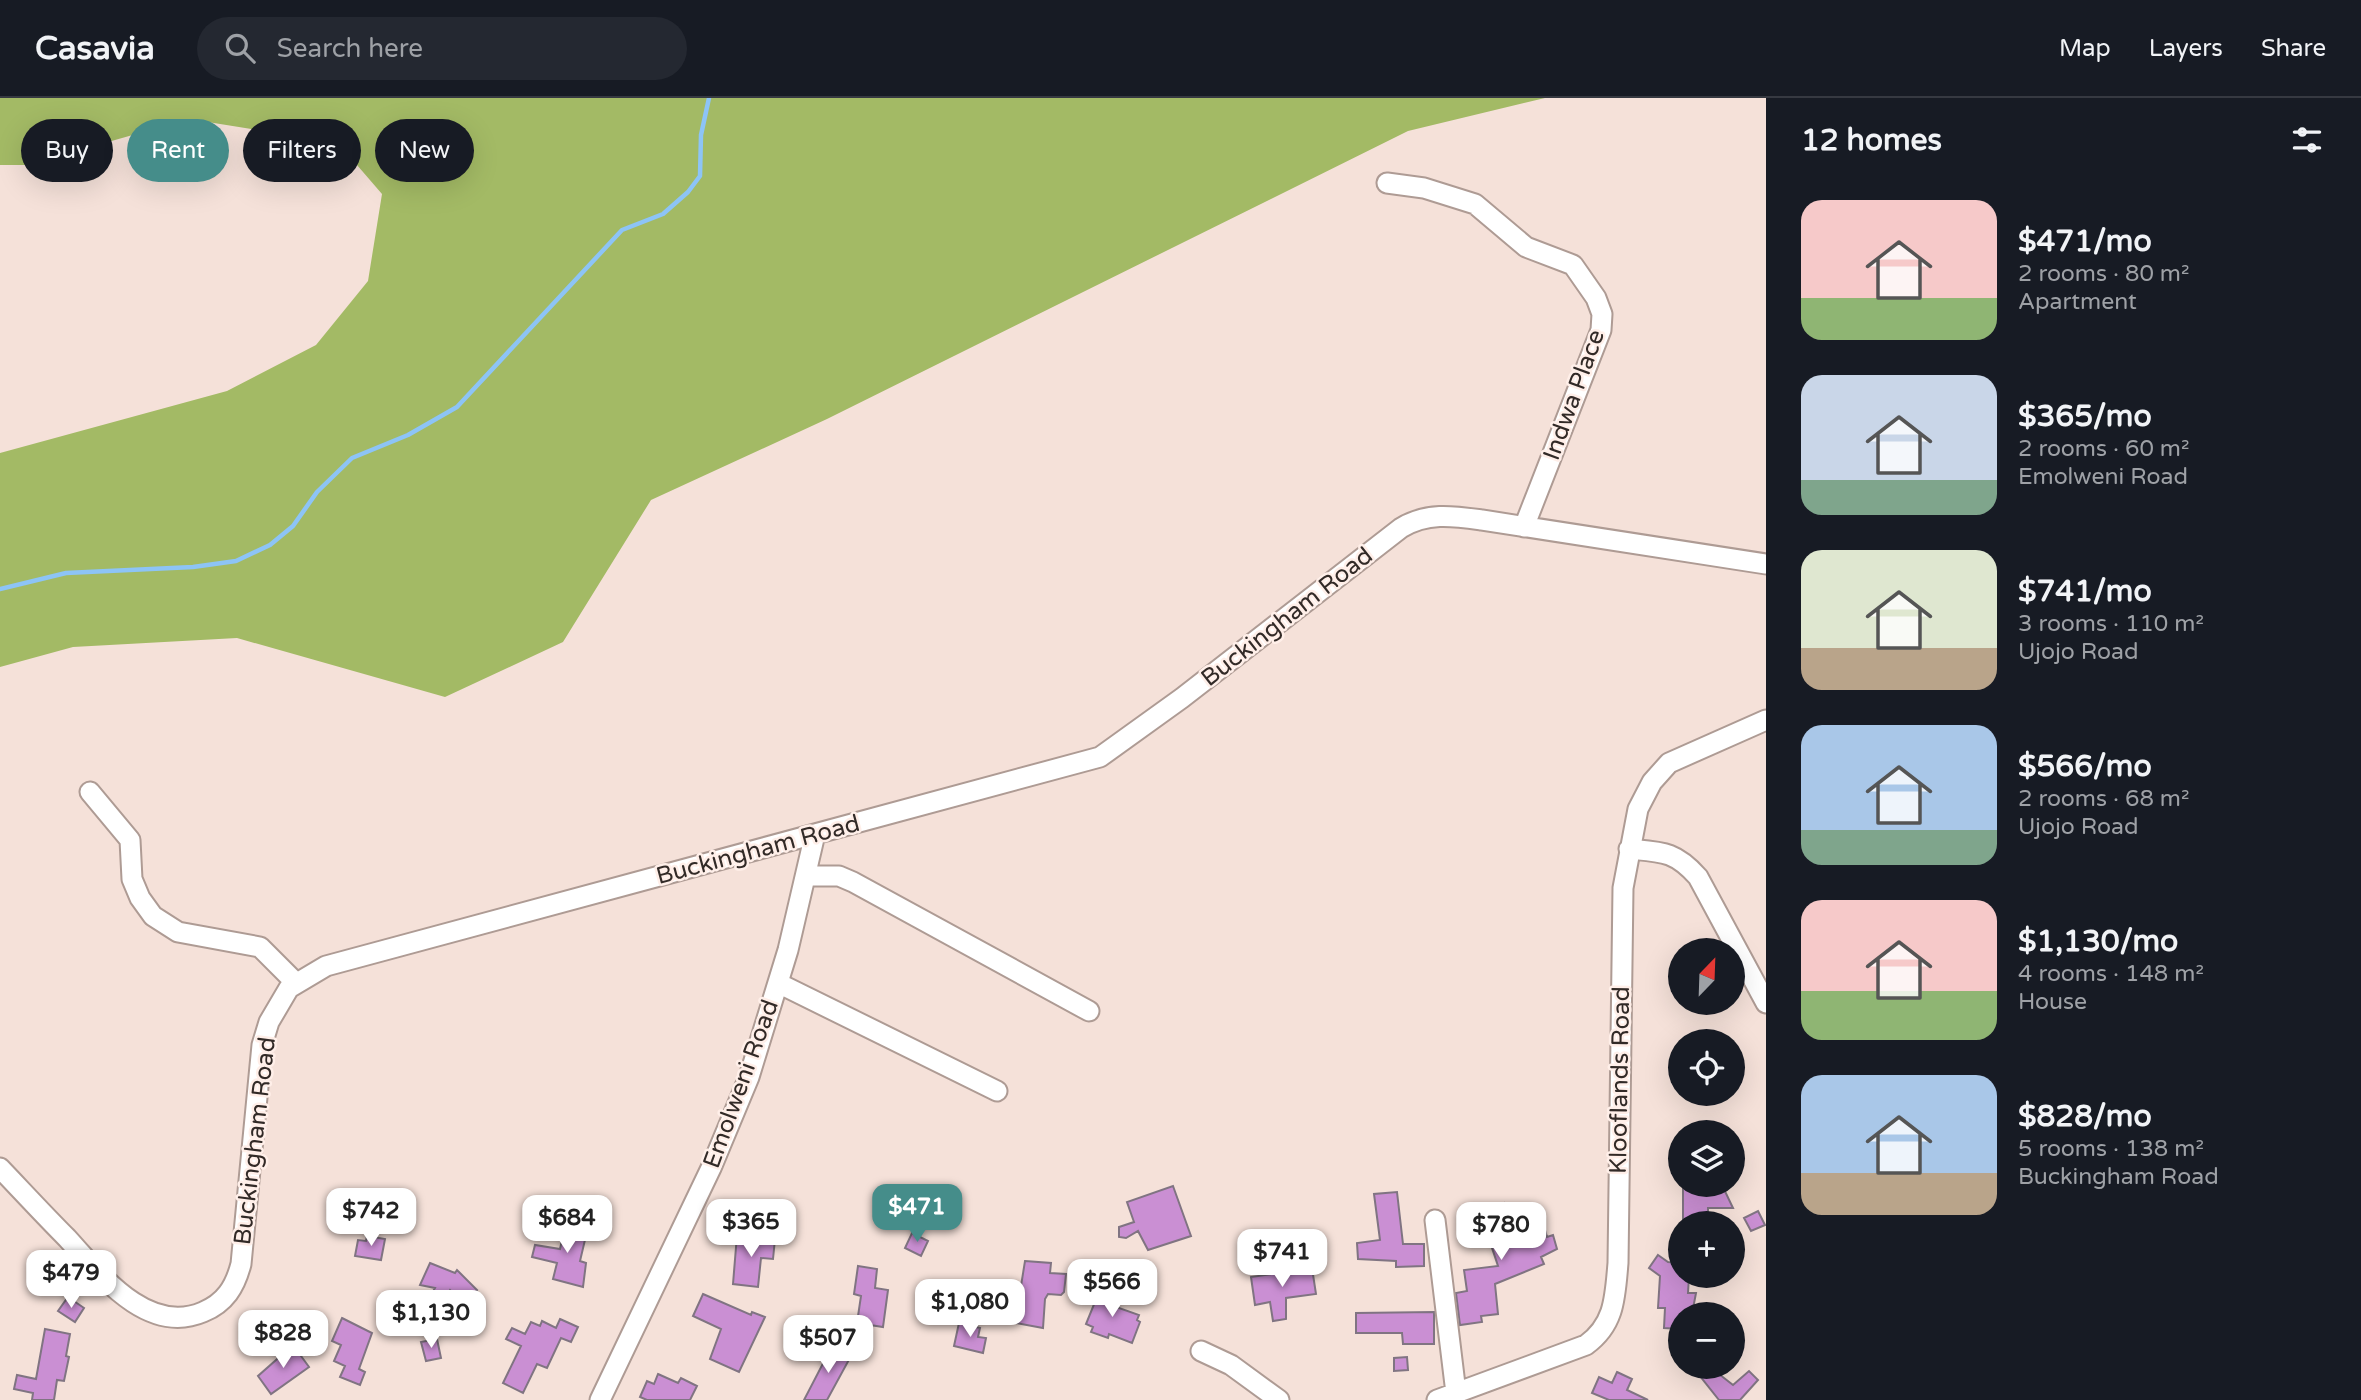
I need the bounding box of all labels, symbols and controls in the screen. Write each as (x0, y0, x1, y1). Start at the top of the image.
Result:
search box (197, 17, 687, 80)
text: Casavia (35, 29, 155, 68)
icon: search (221, 29, 259, 67)
text: Search here (277, 33, 423, 64)
text: Map (2059, 34, 2111, 63)
text: Layers (2149, 34, 2223, 63)
text: Share (2261, 34, 2326, 63)
chip: Buy (21, 119, 113, 182)
chip: Rent (127, 119, 229, 182)
chip: Filters (243, 119, 361, 182)
chip: New (375, 119, 474, 182)
icon: filters (2288, 121, 2326, 159)
text: 12 homes (1801, 122, 1942, 159)
text: $471/mo (2018, 223, 2152, 260)
icon: home (1857, 228, 1941, 312)
text: 2 rooms · 80 m² (2018, 260, 2189, 288)
text: Apartment (2018, 288, 2137, 316)
street label: Indwa Place (1537, 326, 1611, 464)
text: $365/mo (2018, 398, 2152, 435)
icon: home (1857, 403, 1941, 487)
text: 2 rooms · 60 m² (2018, 435, 2189, 463)
text: Emolweni Road (2018, 463, 2188, 491)
street label: Buckingham Road (1196, 541, 1378, 693)
text: $741/mo (2018, 573, 2152, 610)
icon: home (1857, 578, 1941, 662)
text: 3 rooms · 110 m² (2018, 610, 2204, 638)
text: Ujojo Road (2018, 638, 2139, 666)
text: $566/mo (2018, 748, 2152, 785)
icon: home (1857, 753, 1941, 837)
text: 2 rooms · 68 m² (2018, 785, 2189, 813)
street label: Buckingham Road (653, 809, 863, 891)
text: Ujojo Road (2018, 813, 2139, 841)
text: $1,130/mo (2018, 923, 2178, 960)
icon: home (1857, 928, 1941, 1012)
north arrow (1668, 938, 1745, 1015)
map controls (1668, 938, 1745, 1379)
text: 4 rooms · 148 m² (2018, 960, 2204, 988)
street label: Klooflands Road (1604, 986, 1636, 1174)
text: House (2018, 988, 2087, 1016)
street label: Emolweni Road (697, 996, 785, 1172)
button: locate (1668, 1029, 1745, 1106)
street label: Buckingham Road (228, 1035, 282, 1247)
text: $828/mo (2018, 1098, 2152, 1135)
icon: home (1857, 1103, 1941, 1187)
button: layers (1668, 1120, 1745, 1197)
text: 5 rooms · 138 m² (2018, 1135, 2204, 1163)
text: Buckingham Road (2018, 1163, 2219, 1191)
pin: $471 (876, 1184, 958, 1244)
pin: $742 (330, 1188, 412, 1248)
text: $471 (888, 1193, 946, 1221)
pin: $684 (526, 1196, 608, 1255)
text: $742 (342, 1197, 400, 1225)
pin: $365 (710, 1200, 792, 1259)
pin: $780 (1460, 1202, 1542, 1262)
text: $684 (538, 1204, 596, 1232)
text: $365 (722, 1208, 780, 1236)
text: $780 (1472, 1211, 1530, 1239)
button: + (1668, 1211, 1745, 1288)
pin: $741 (1241, 1230, 1323, 1289)
text: $741 (1253, 1238, 1311, 1266)
pin: $479 (30, 1250, 112, 1310)
text: $479 (42, 1259, 100, 1287)
pin: $566 (1071, 1260, 1153, 1319)
text: $566 (1083, 1268, 1141, 1296)
pin: $1,080 (913, 1280, 1027, 1339)
text: $1,080 (931, 1288, 1009, 1316)
pin: $1,130 (374, 1290, 488, 1350)
text: $1,130 (392, 1299, 470, 1327)
button: − (1668, 1302, 1745, 1379)
pin: $828 (242, 1310, 324, 1370)
pin: $507 (787, 1316, 869, 1375)
text: $828 (254, 1319, 312, 1347)
text: $507 (799, 1324, 857, 1352)

